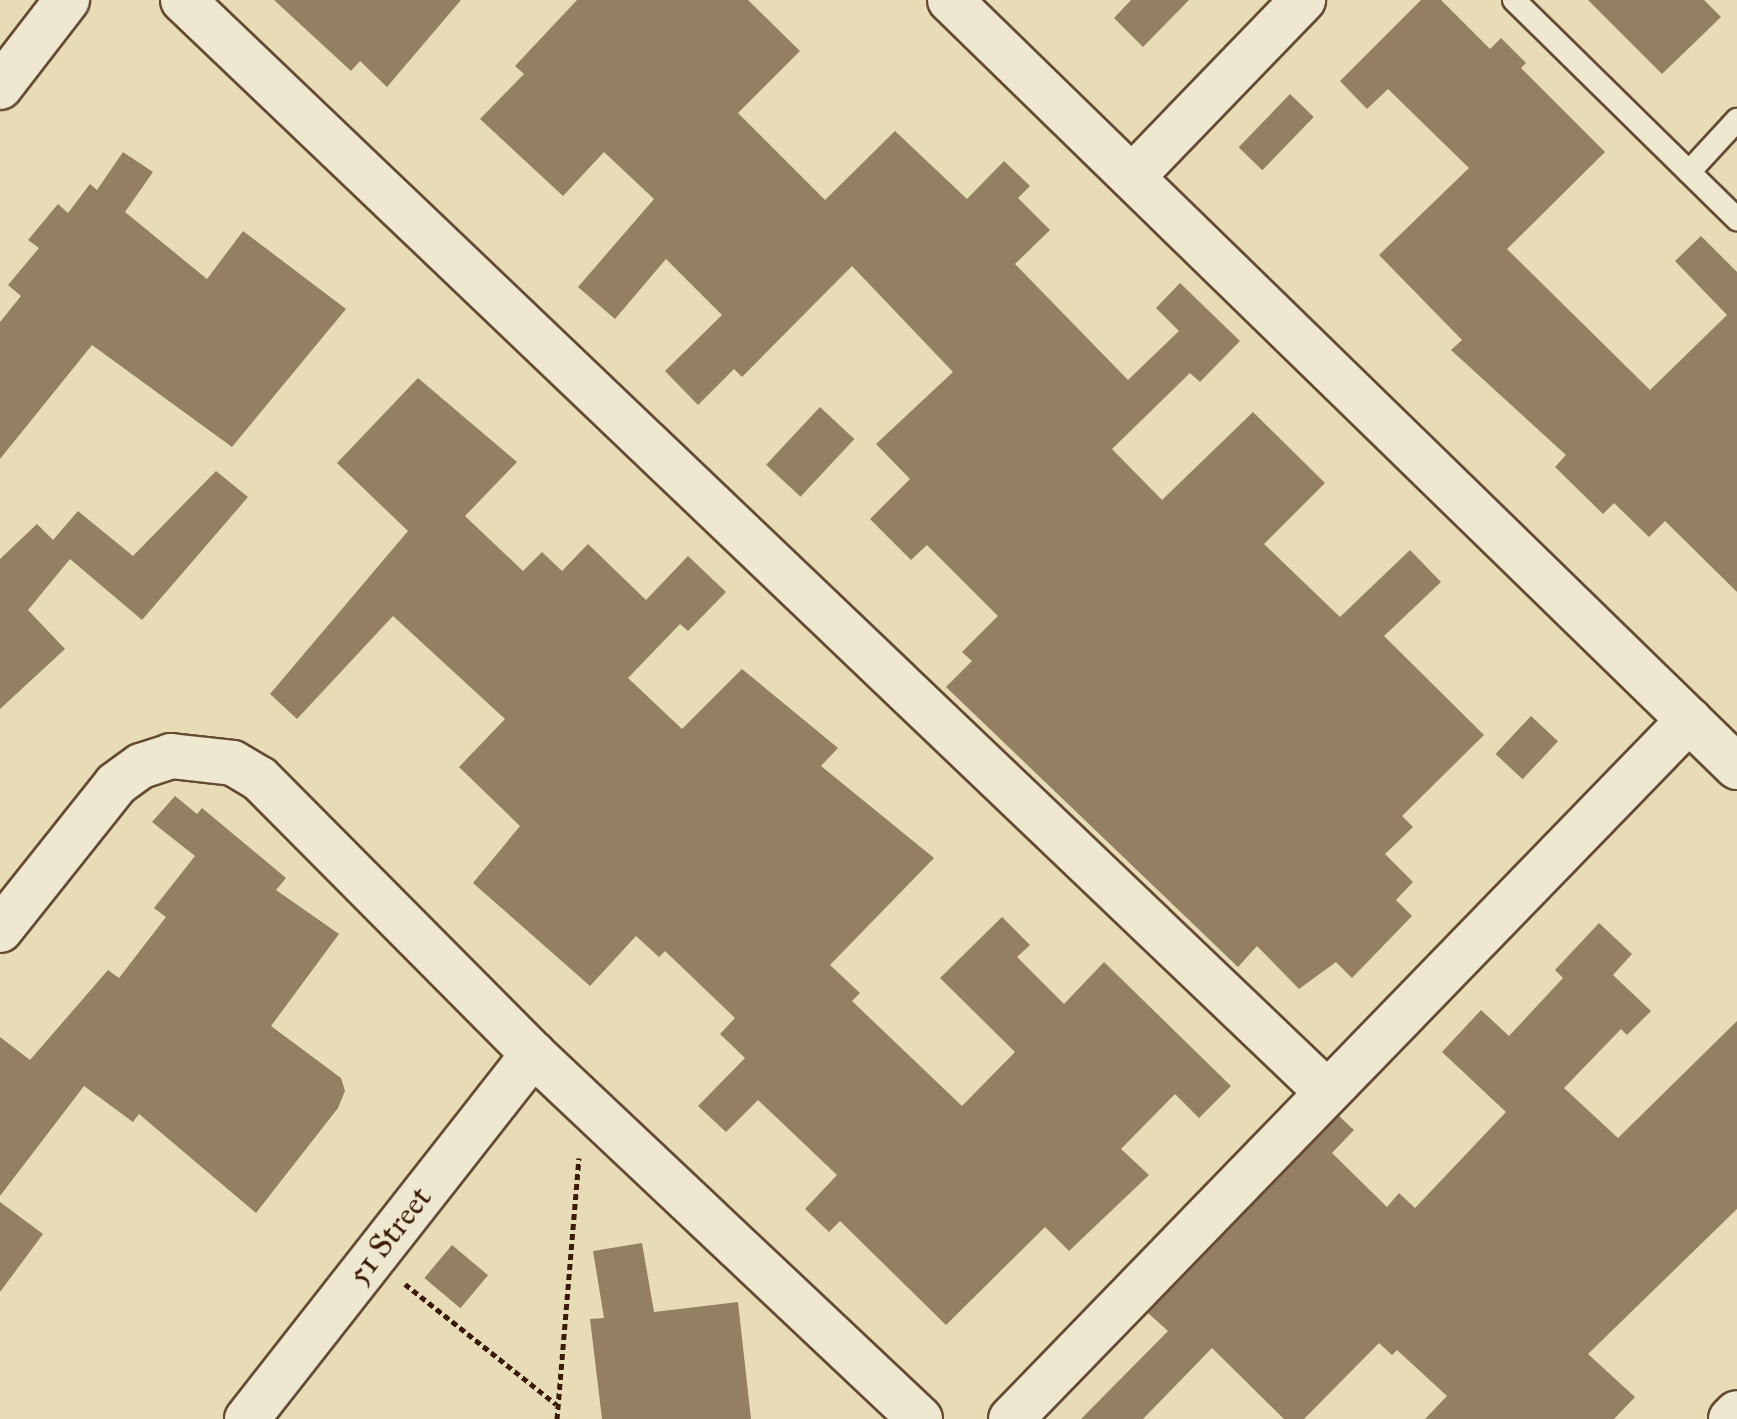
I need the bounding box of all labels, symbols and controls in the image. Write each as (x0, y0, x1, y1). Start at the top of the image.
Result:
street label: 51 Street (340, 1179, 440, 1293)

